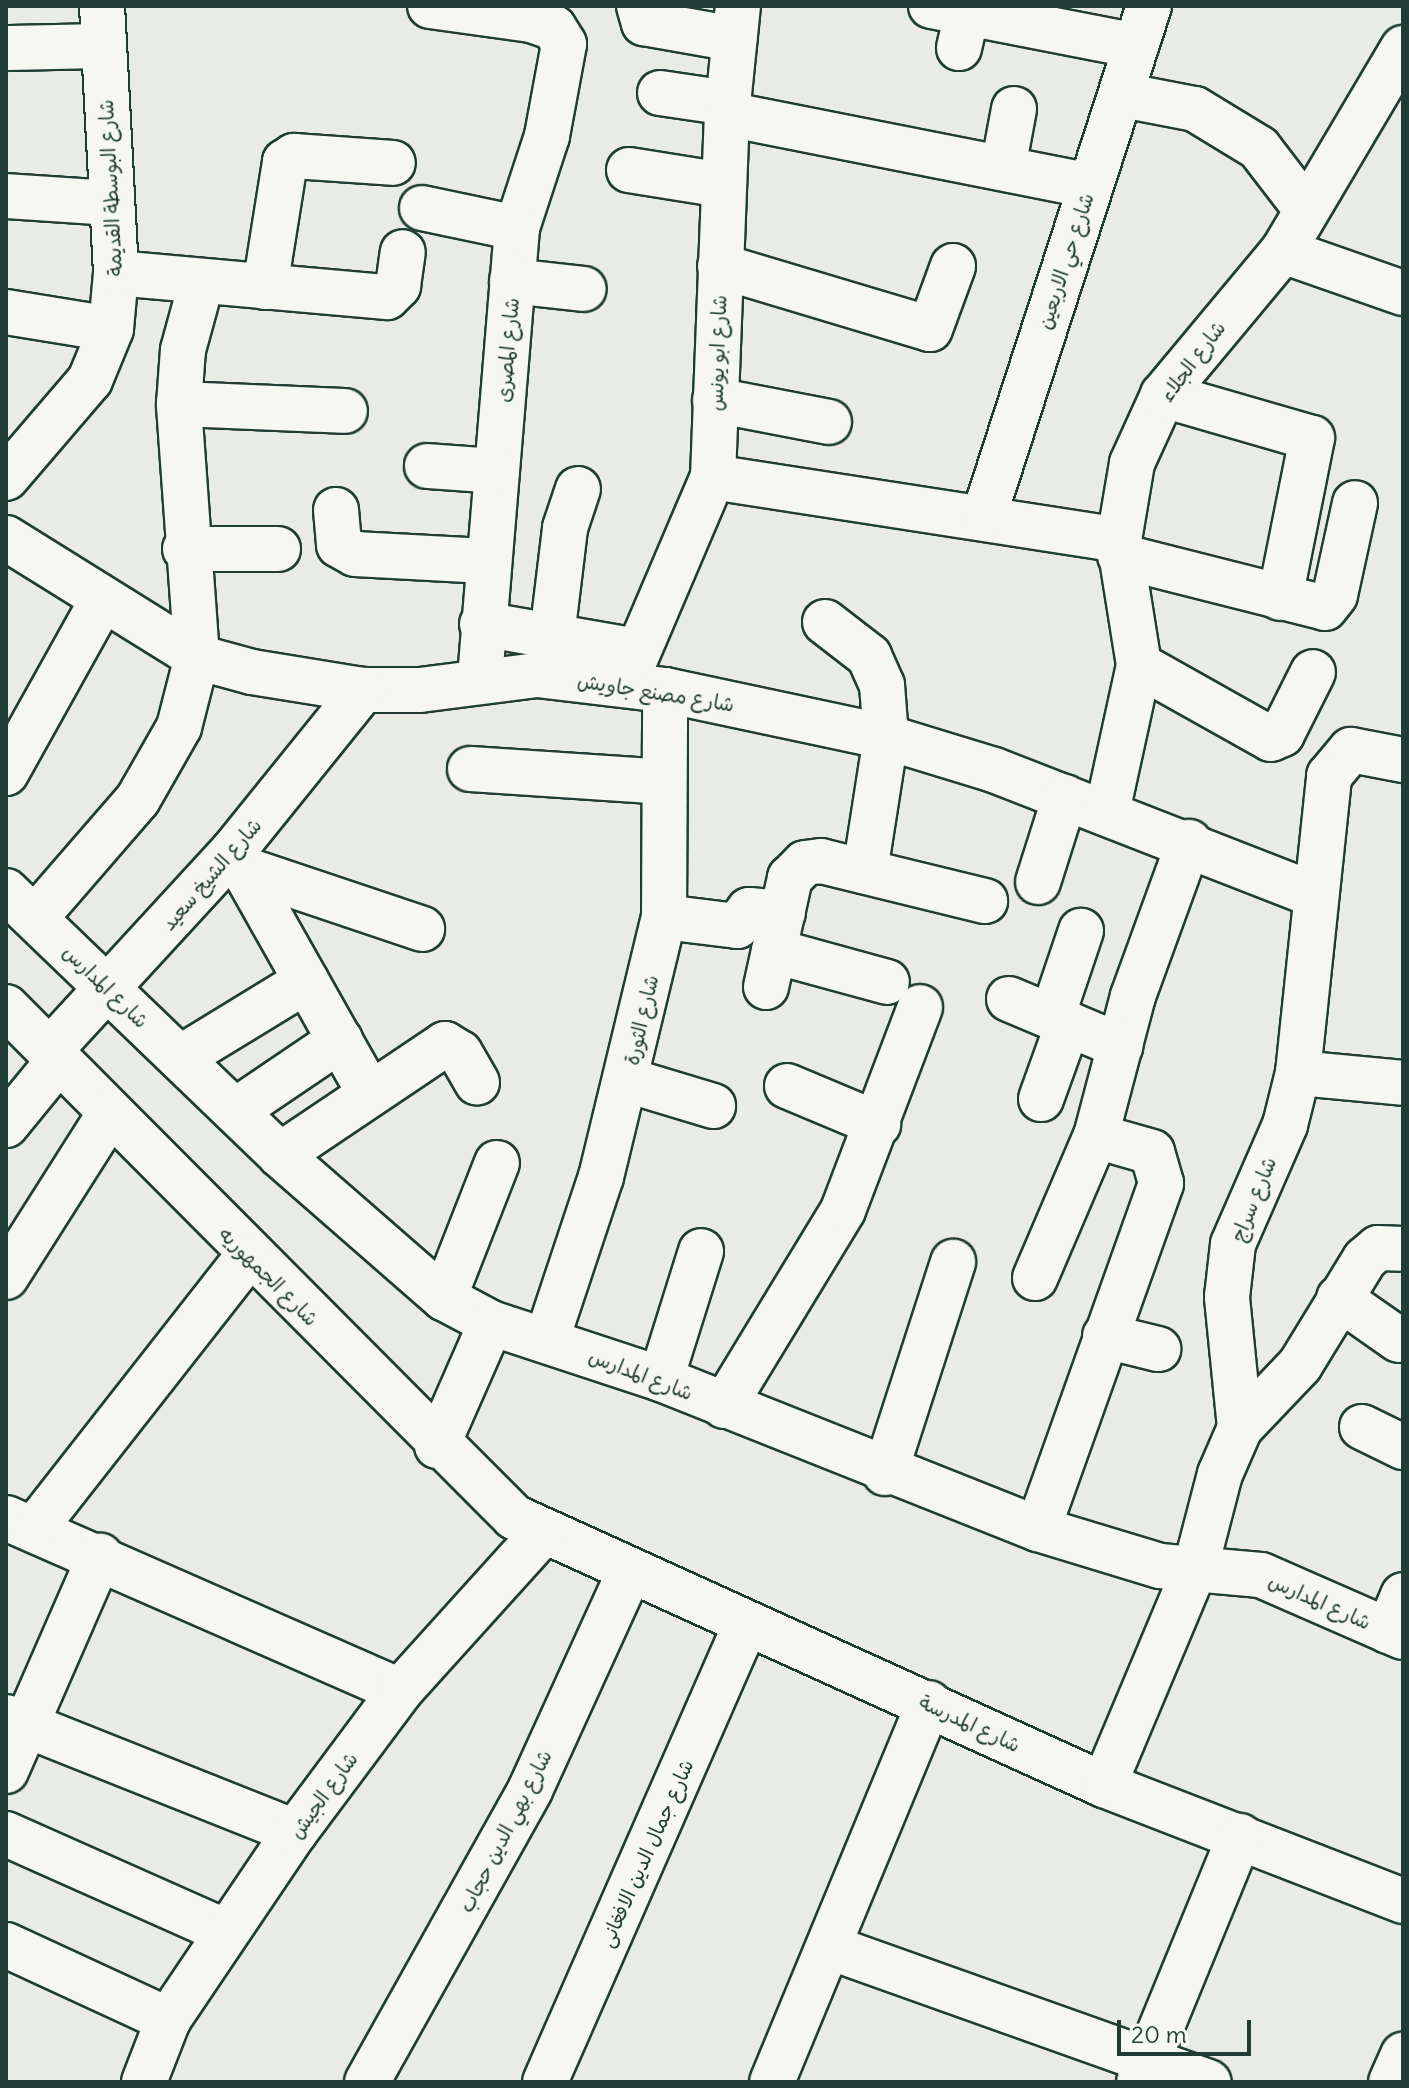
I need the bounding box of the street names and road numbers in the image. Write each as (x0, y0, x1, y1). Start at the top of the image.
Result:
street label: شارع البوسطة القديمة (93, 99, 127, 277)
street label: شارع حي الاربعين (1032, 190, 1098, 332)
street label: شارع ابو يونس (703, 294, 731, 412)
street label: شارع المصرى (490, 297, 524, 403)
street label: شارع الجلاء (1154, 316, 1230, 406)
street label: شارع مصنع جاويش (576, 668, 736, 716)
street label: شارع الشيخ سعيد (156, 813, 266, 935)
street label: شارع المدارس (58, 939, 154, 1033)
street label: شارع الثورة (619, 973, 663, 1067)
street label: شارع سراج (1225, 1153, 1281, 1245)
street label: شارع الجمهوريه (215, 1222, 323, 1330)
street label: شارع المدارس (586, 1343, 696, 1405)
street label: شارع المدارس (1265, 1568, 1375, 1634)
street label: شارع المدرسة (916, 1689, 1024, 1757)
street label: شارع بهي الدين حجاب (454, 1746, 556, 1916)
street label: شارع الجيش (284, 1747, 362, 1843)
street label: شارع جمال الدين الافغانى (594, 1755, 698, 1951)

